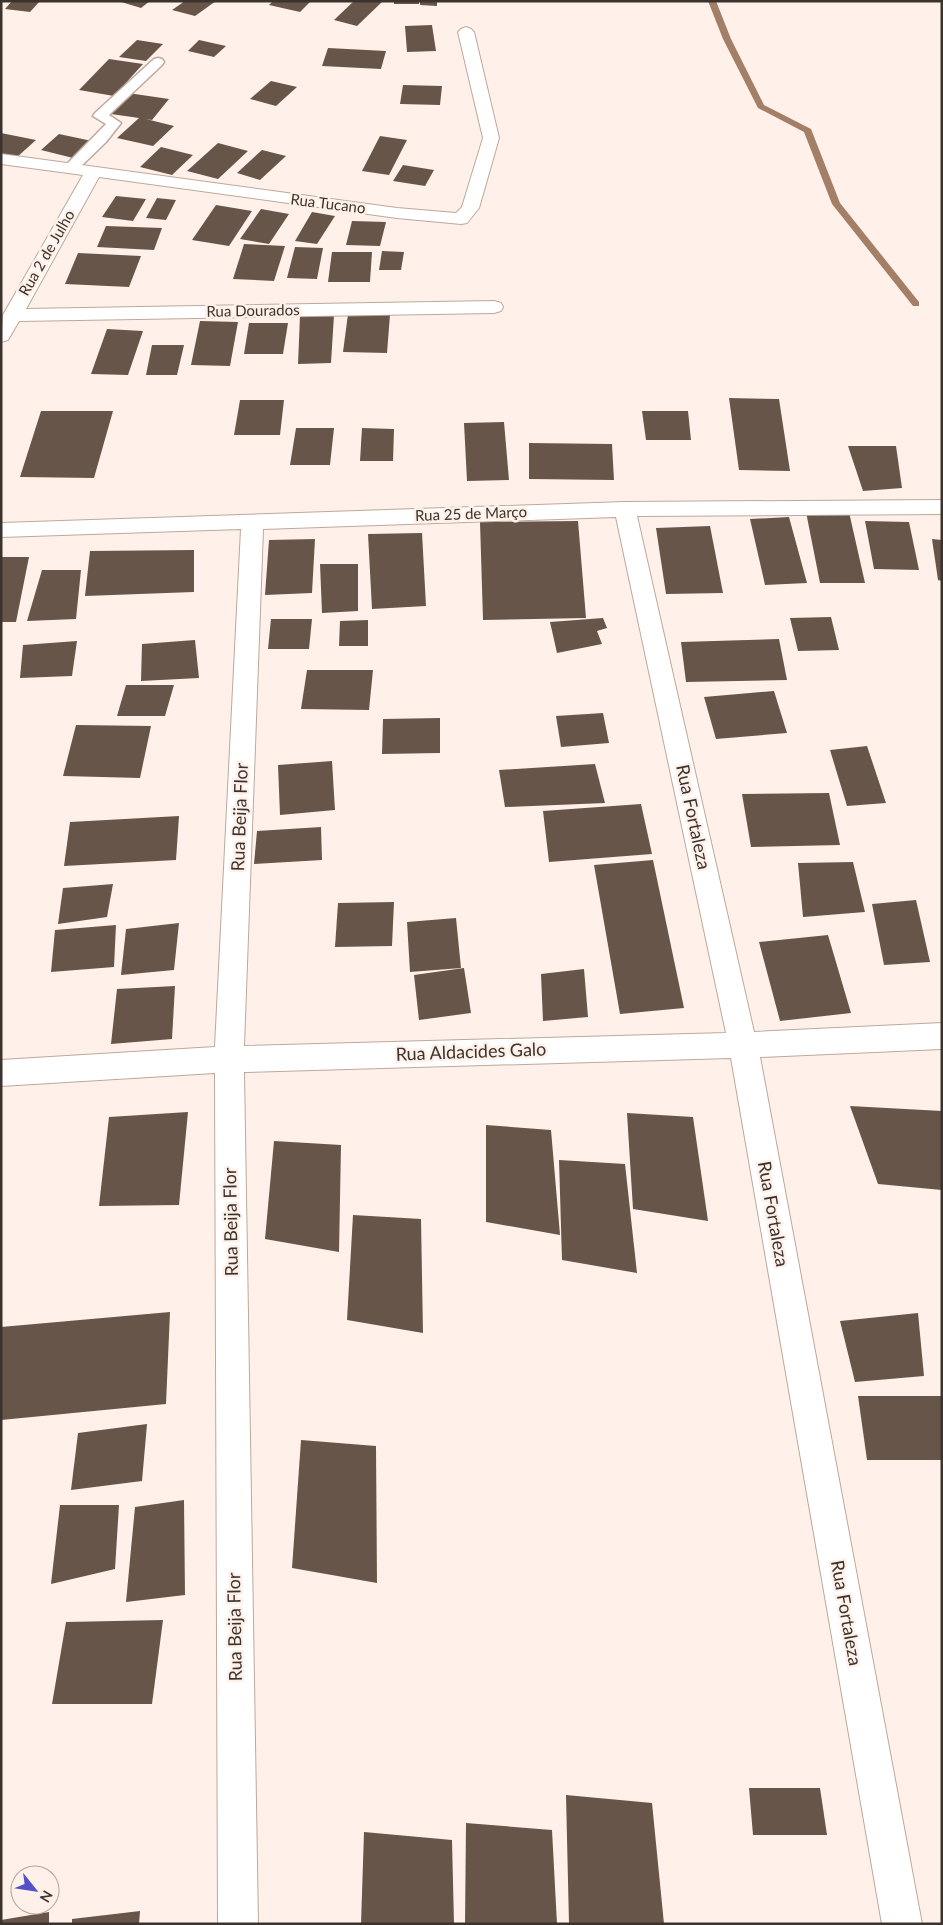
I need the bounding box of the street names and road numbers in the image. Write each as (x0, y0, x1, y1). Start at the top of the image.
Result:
street label: Rua Tucano (290, 189, 367, 217)
street label: Rua 2 de Julho (14, 206, 78, 299)
street label: Rua Dourados (206, 300, 300, 320)
street label: Rua 25 de Março (415, 502, 527, 524)
street label: Rua Beija Flor (226, 762, 252, 872)
street label: Rua Fortaleza (672, 762, 716, 871)
street label: Rua Aldacides Galo (395, 1037, 547, 1065)
street label: Rua Fortaleza (754, 1159, 794, 1268)
street label: Rua Beija Flor (218, 1167, 242, 1277)
street label: Rua Fortaleza (827, 1558, 867, 1667)
street label: Rua Beija Flor (222, 1572, 246, 1682)

